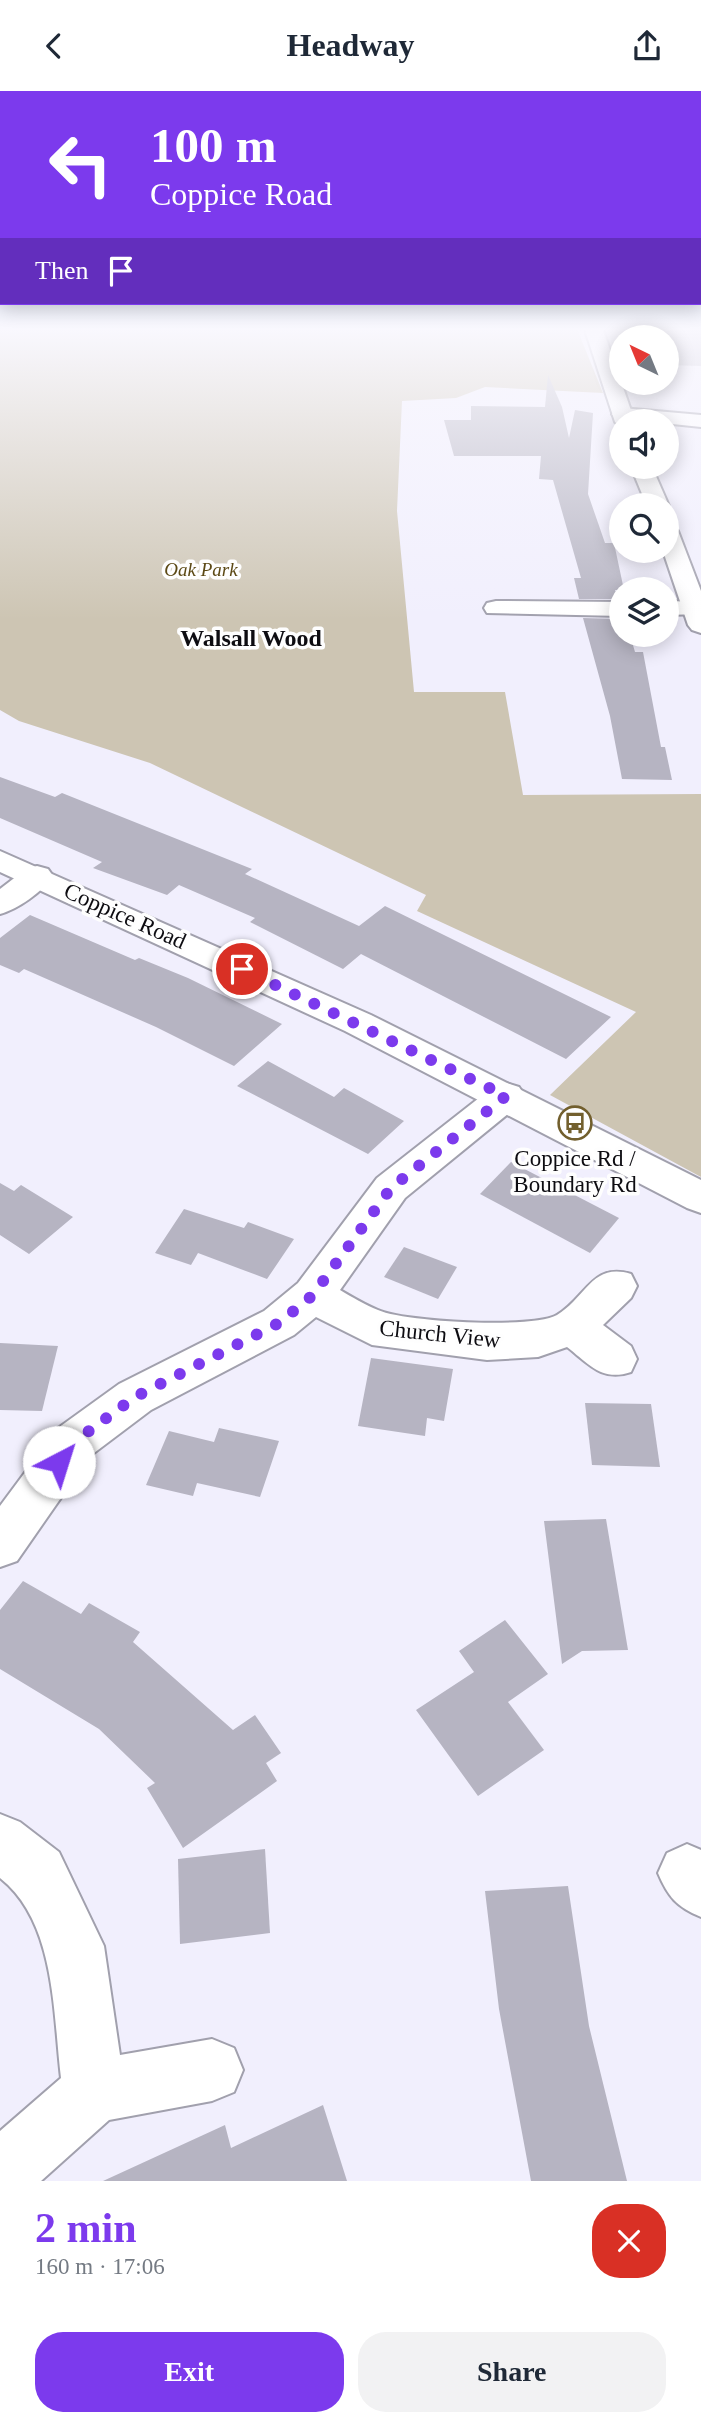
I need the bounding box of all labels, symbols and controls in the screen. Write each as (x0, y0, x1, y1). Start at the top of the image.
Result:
icon: back (35, 27, 73, 65)
text: Headway (287, 27, 415, 63)
icon: share (628, 27, 666, 65)
text: 100 m (150, 118, 277, 173)
icon: left (35, 119, 126, 210)
text: Coppice Road (150, 176, 332, 212)
icon: arrive (102, 252, 140, 290)
text: Then (35, 256, 88, 285)
north arrow (609, 325, 679, 395)
map controls (609, 325, 679, 647)
button: sound (609, 409, 679, 479)
button: search (609, 493, 679, 563)
park label: Oak Park (164, 559, 238, 580)
button: layers (609, 577, 679, 647)
district label: Walsall Wood (180, 625, 322, 651)
street label: Coppice Road (60, 878, 190, 954)
pin (212, 939, 272, 999)
icon: arrive (223, 950, 261, 988)
bus stop icon: Coppice Rd / Boundary Rd (556, 1104, 594, 1142)
place label: Coppice Rd / Boundary Rd (513, 1146, 637, 1197)
street label: Church View (378, 1315, 502, 1353)
position arrow (22, 1425, 96, 1499)
button: close (592, 2204, 666, 2278)
text: 2 min (35, 2205, 137, 2251)
text: 160 m · 17:06 (35, 2254, 165, 2279)
button: Exit (35, 2332, 344, 2412)
button: Share (358, 2332, 666, 2412)

